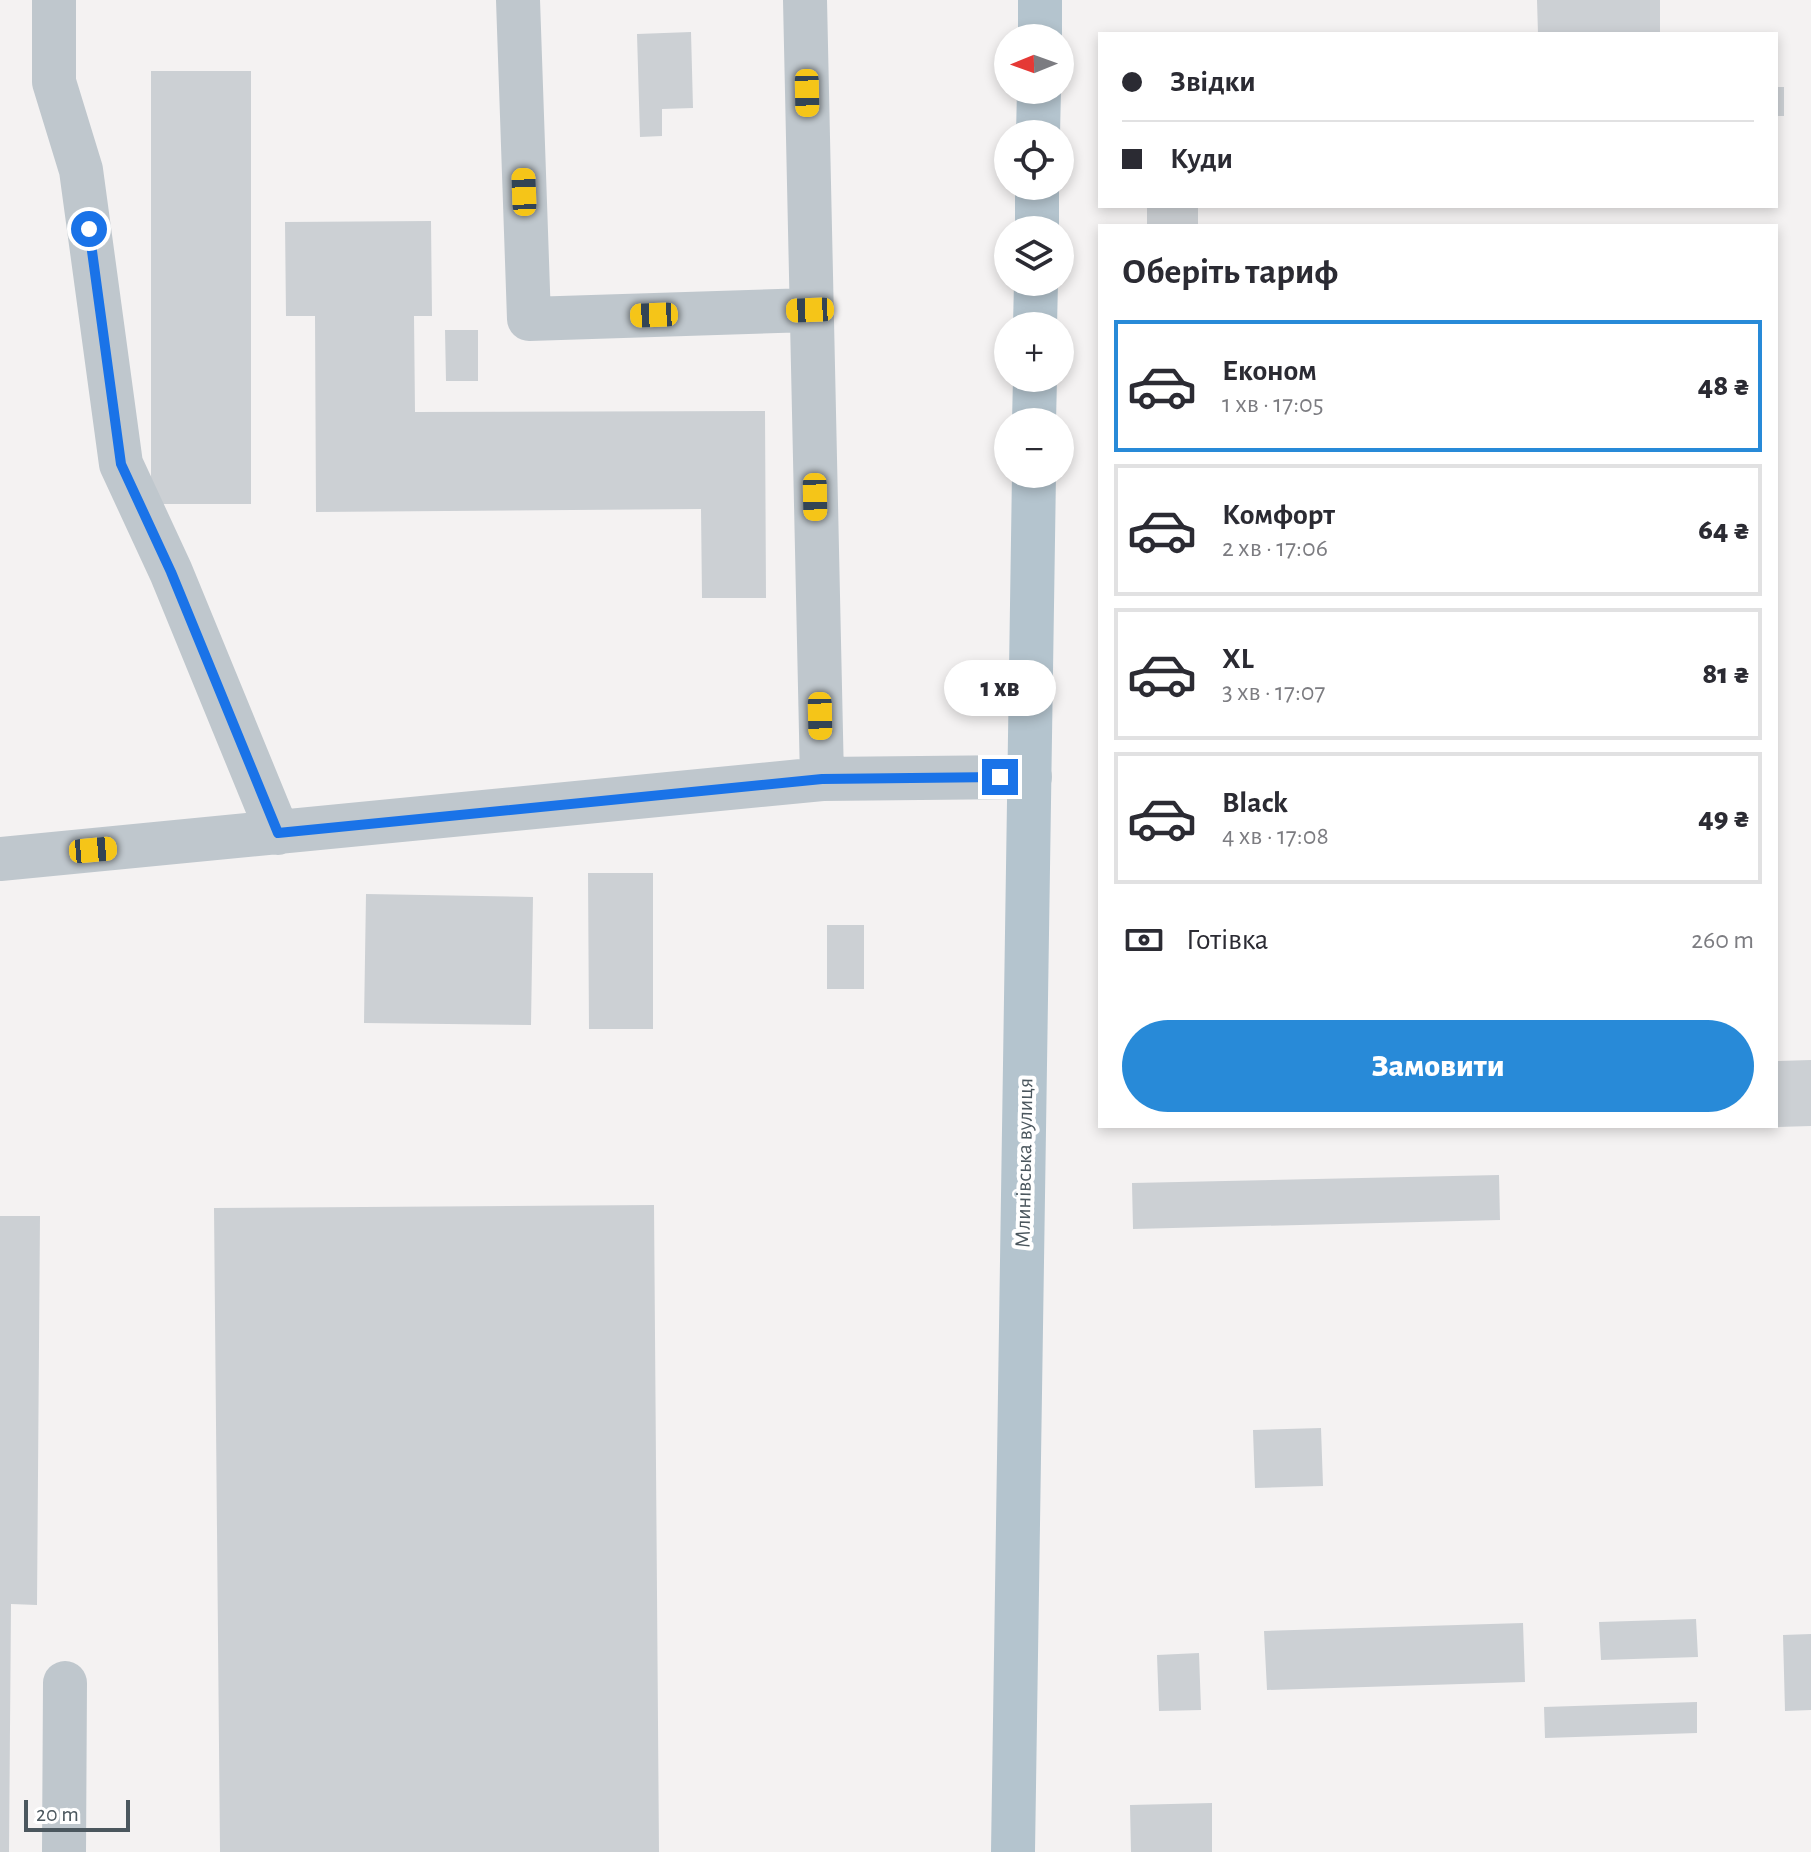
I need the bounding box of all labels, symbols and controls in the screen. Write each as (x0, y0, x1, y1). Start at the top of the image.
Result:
north arrow (994, 24, 1074, 104)
map controls (994, 24, 1074, 488)
text: Звідки (1170, 67, 1256, 97)
car (795, 69, 819, 117)
button: locate (994, 120, 1074, 200)
text: Куди (1170, 144, 1233, 174)
car (511, 168, 537, 216)
route start (71, 211, 107, 247)
button: layers (994, 216, 1074, 296)
text: Оберіть тариф (1122, 254, 1338, 290)
car (786, 297, 834, 323)
car (630, 302, 678, 328)
button: + (994, 312, 1074, 392)
icon: car (1126, 350, 1198, 422)
text: Економ (1222, 356, 1317, 386)
text: 48 ₴ (1698, 371, 1750, 401)
text: 1 хв · 17:05 (1222, 391, 1324, 417)
button: − (994, 408, 1074, 488)
car (803, 473, 827, 521)
icon: car (1126, 494, 1198, 566)
text: Комфорт (1222, 500, 1335, 530)
text: 64 ₴ (1698, 515, 1750, 545)
text: 2 хв · 17:06 (1222, 535, 1328, 561)
icon: car (1126, 638, 1198, 710)
text: XL (1222, 644, 1254, 674)
text: 81 ₴ (1702, 659, 1750, 689)
callout: 1 хв (944, 661, 1056, 717)
text: 1 хв (981, 675, 1019, 701)
text: 3 хв · 17:07 (1222, 679, 1325, 705)
car (808, 692, 832, 740)
route end (982, 759, 1018, 795)
icon: car (1126, 782, 1198, 854)
text: Black (1222, 788, 1288, 818)
text: 49 ₴ (1698, 803, 1750, 833)
text: 4 хв · 17:08 (1222, 823, 1329, 849)
car (68, 836, 118, 864)
icon: cash (1122, 918, 1166, 962)
text: Готівка (1186, 925, 1269, 955)
text: 260 m (1691, 927, 1754, 953)
button: Замовити (1122, 1020, 1754, 1112)
street label: Млинівська вулиця (1012, 1078, 1036, 1248)
scale bar (24, 1796, 130, 1832)
text: 20 m (36, 1803, 79, 1825)

